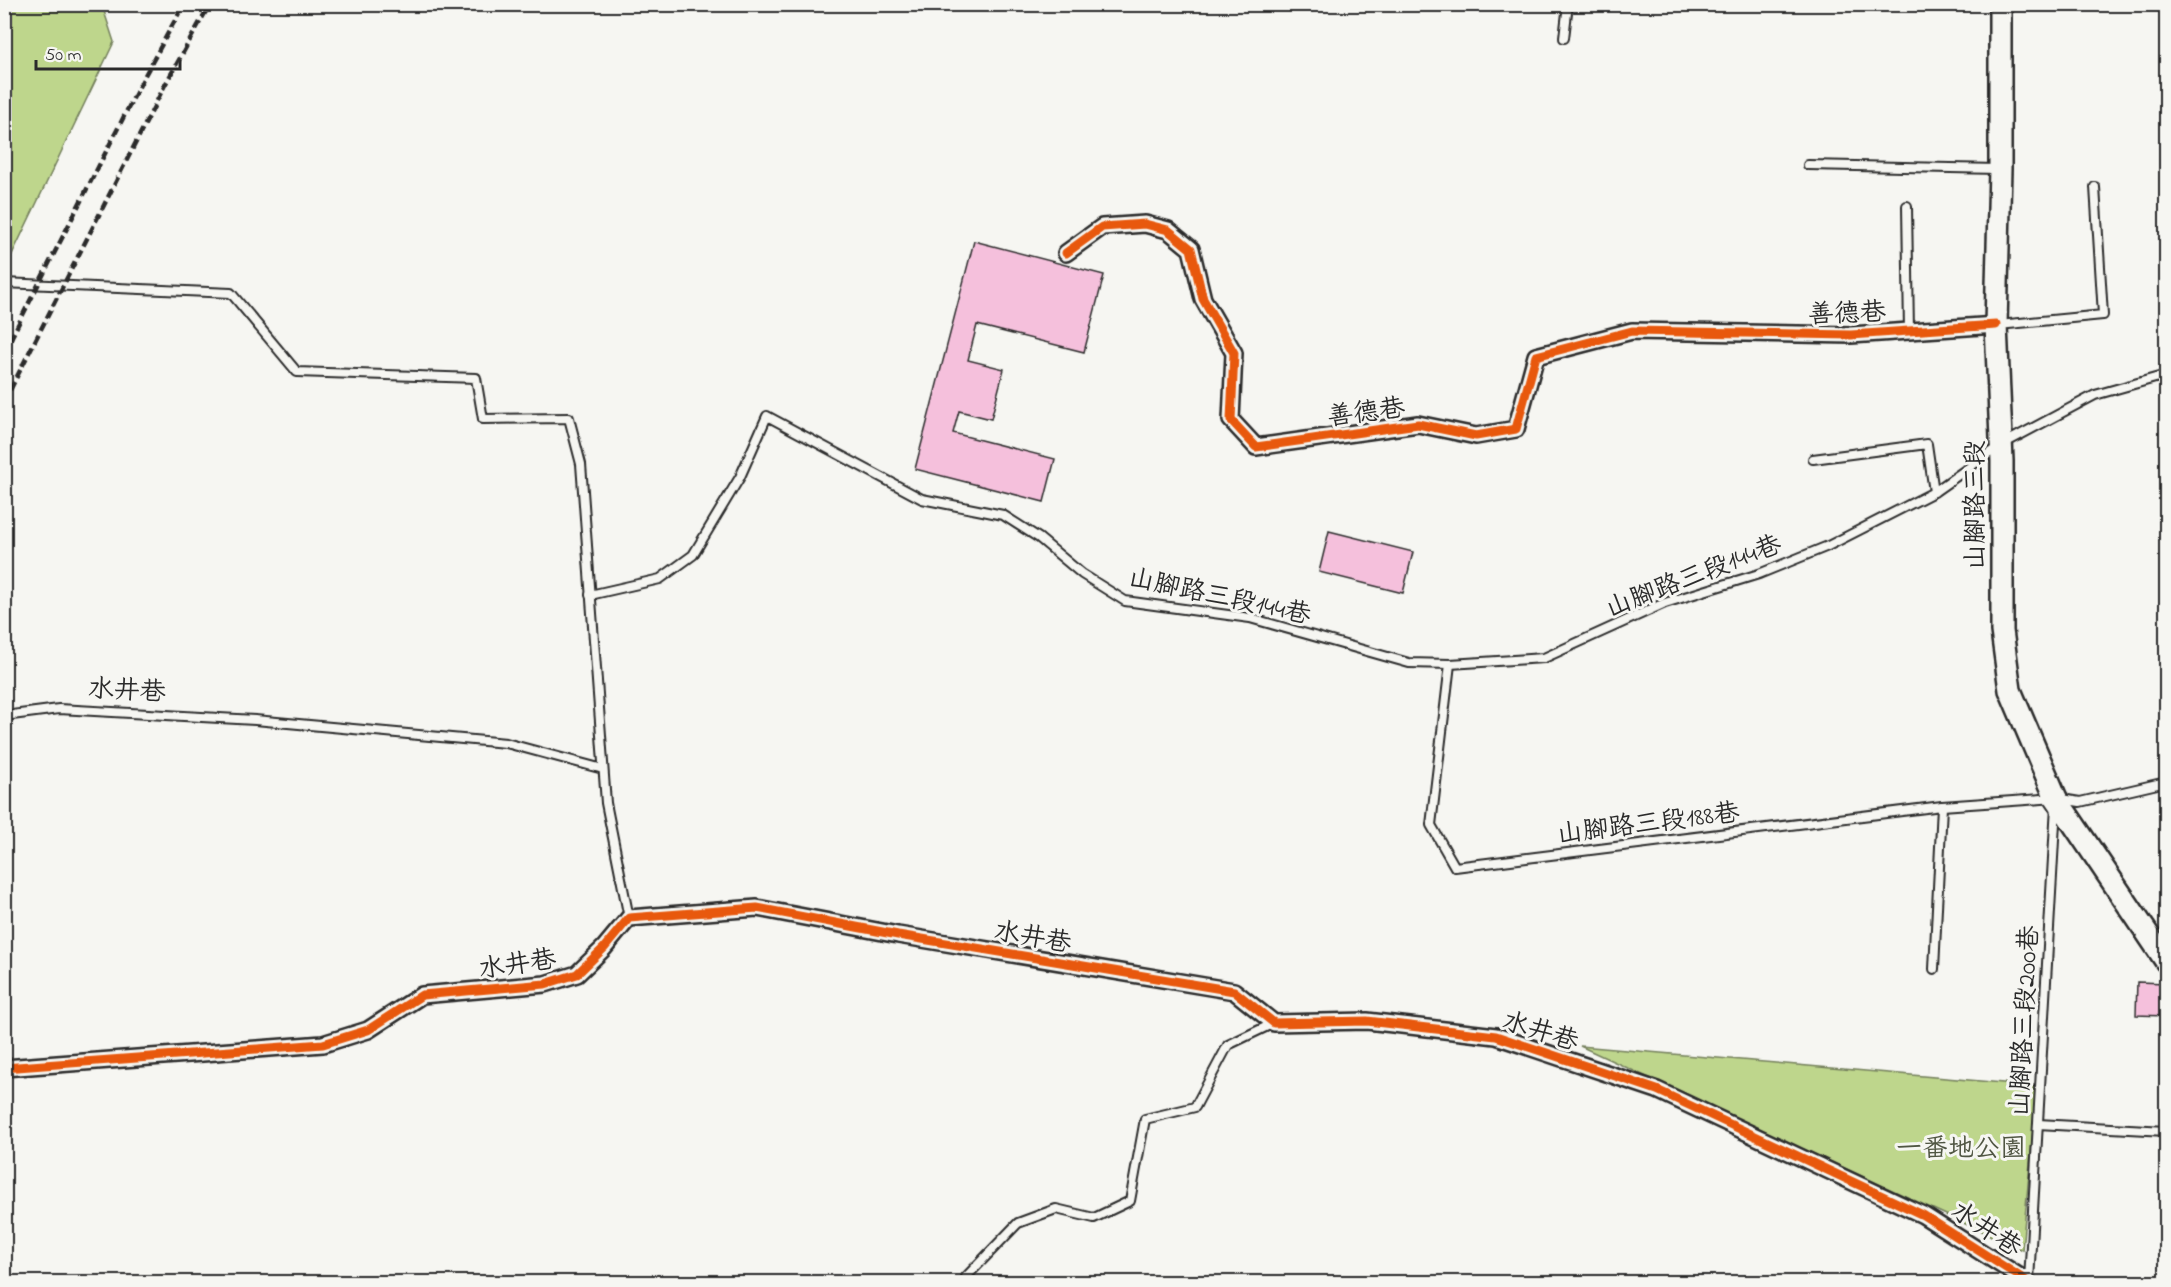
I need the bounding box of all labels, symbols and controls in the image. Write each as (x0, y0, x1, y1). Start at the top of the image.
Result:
scale bar (36, 33, 180, 71)
text: 50 m (45, 43, 82, 69)
street label: 善德巷 (1807, 295, 1887, 335)
street label: 善德巷 (1325, 390, 1407, 438)
street label: 山腳路三段 (1958, 440, 1996, 570)
street label: 山腳路三段144巷 (1601, 527, 1788, 629)
street label: 山腳路三段144巷 (1125, 560, 1314, 636)
street label: 水井巷 (87, 671, 167, 713)
street label: 山腳路三段188巷 (1555, 795, 1742, 855)
street label: 水井巷 (991, 913, 1074, 964)
street label: 山腳路三段200巷 (2002, 925, 2050, 1118)
street label: 水井巷 (476, 942, 559, 990)
street label: 水井巷 (1497, 1003, 1583, 1062)
park label: 一番地公園 (1896, 1131, 2026, 1169)
street label: 水井巷 (1942, 1193, 2028, 1268)

